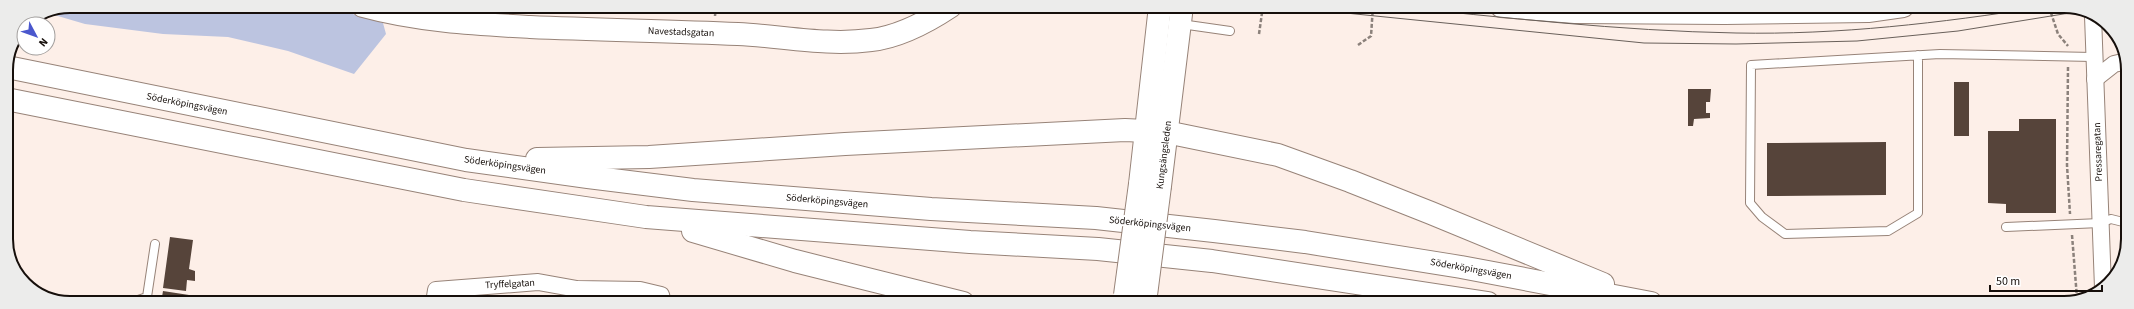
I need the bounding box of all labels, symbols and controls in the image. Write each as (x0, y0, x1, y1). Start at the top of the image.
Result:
north arrow (16, 16, 56, 56)
street label: Navestadsgatan (648, 24, 714, 40)
text: N (35, 35, 51, 50)
street label: Söderköpingsvägen (145, 89, 229, 119)
street label: Kungsängsleden (1153, 120, 1175, 190)
street label: Pressaregatan (2090, 122, 2106, 182)
street label: Söderköpingsvägen (463, 152, 547, 178)
street label: Söderköpingsvägen (785, 190, 869, 212)
street label: Söderköpingsvägen (1108, 213, 1192, 235)
street label: Söderköpingsvägen (1429, 255, 1513, 283)
scale bar (1990, 267, 2102, 293)
text: 50 m (1996, 273, 2020, 290)
street label: Tryffelgatan (485, 276, 535, 292)

